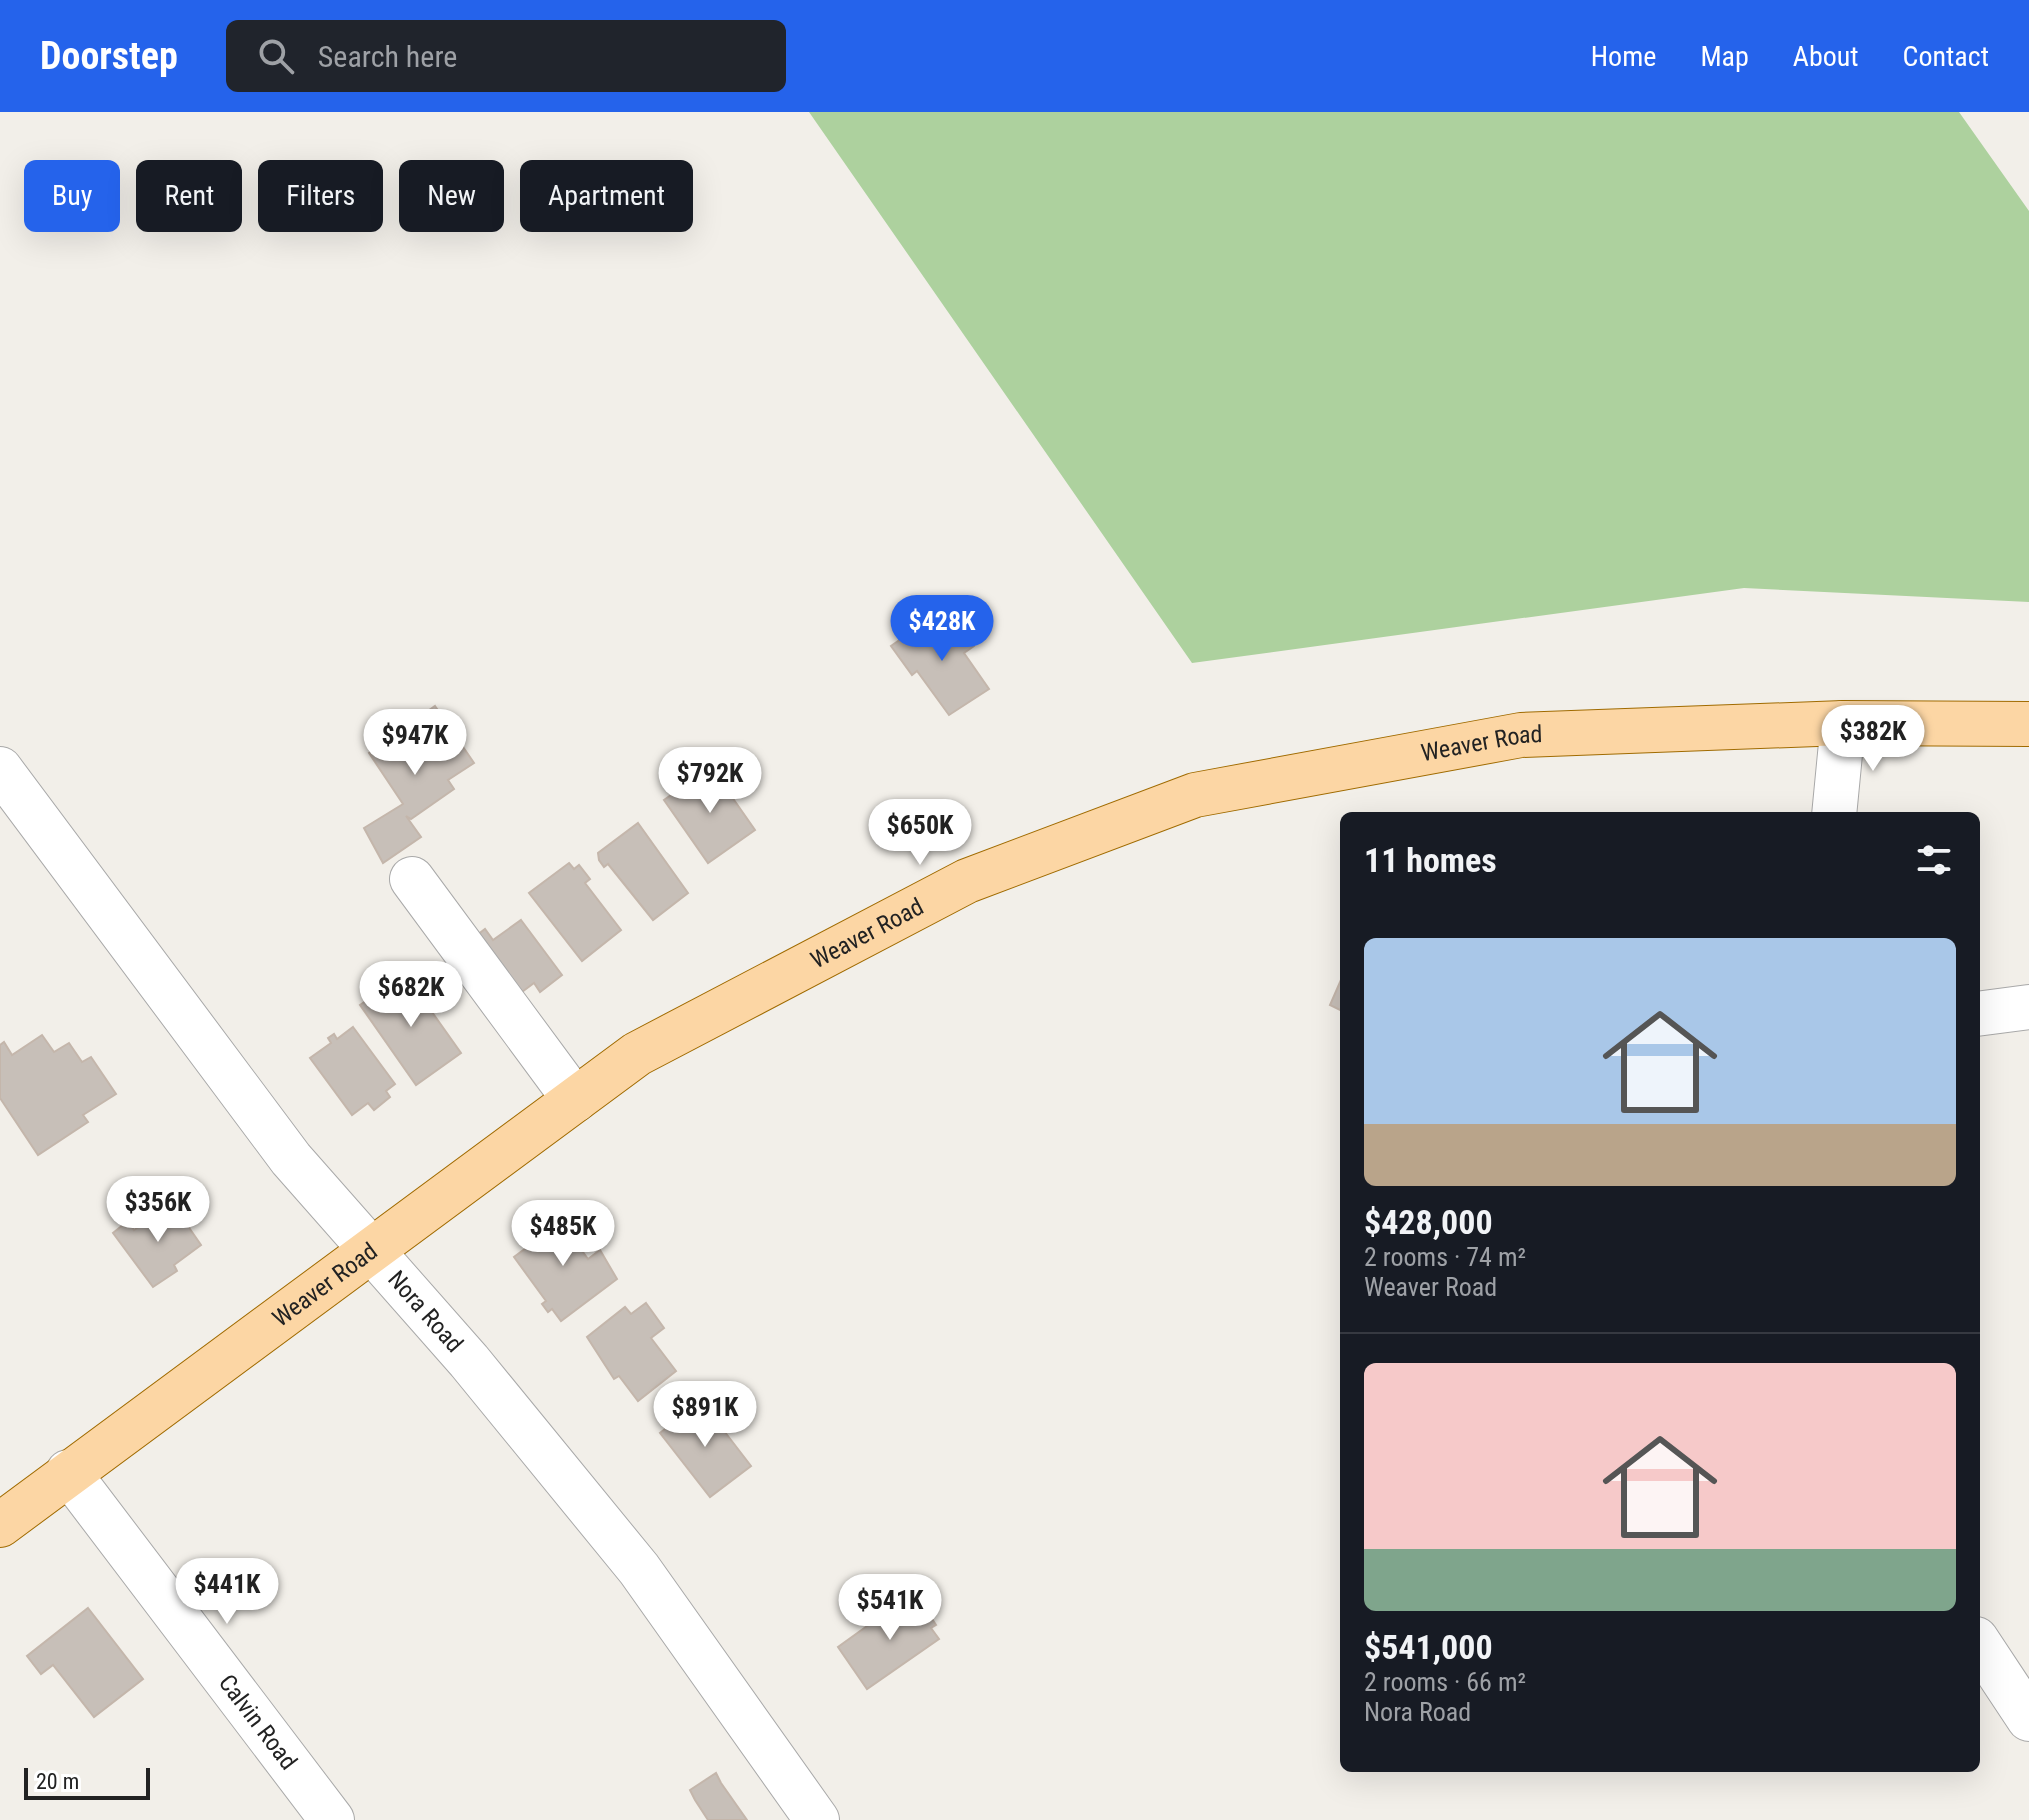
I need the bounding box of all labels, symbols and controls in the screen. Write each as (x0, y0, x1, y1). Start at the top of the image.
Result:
search box (226, 20, 786, 92)
text: Doorstep (40, 34, 178, 78)
icon: search (254, 34, 298, 78)
text: Search here (318, 39, 457, 74)
text: Home (1591, 40, 1656, 73)
text: Map (1700, 40, 1749, 73)
text: About (1793, 40, 1859, 73)
text: Contact (1903, 40, 1989, 73)
chip: Buy (24, 160, 120, 232)
chip: Rent (136, 160, 242, 232)
chip: Filters (258, 160, 383, 232)
chip: New (399, 160, 504, 232)
chip: Apartment (520, 160, 693, 232)
pin: $428K (886, 595, 998, 663)
text: $428K (909, 606, 975, 636)
pin: $382K (1817, 705, 1929, 773)
pin: $947K (359, 709, 471, 777)
text: $382K (1840, 716, 1906, 746)
text: $947K (382, 720, 448, 750)
street label: Weaver Road (1419, 720, 1543, 767)
pin: $792K (654, 747, 766, 815)
text: $792K (677, 758, 743, 788)
pin: $650K (864, 799, 976, 867)
text: $650K (887, 810, 953, 840)
icon: filters (1912, 838, 1956, 882)
text: 11 homes (1364, 840, 1497, 880)
street label: Weaver Road (806, 892, 928, 974)
pin: $682K (355, 961, 467, 1029)
text: $682K (378, 972, 444, 1002)
icon: home (1588, 990, 1732, 1134)
pin: $356K (102, 1176, 214, 1244)
text: $356K (125, 1187, 191, 1217)
pin: $485K (507, 1200, 619, 1268)
text: $428,000 (1364, 1202, 1493, 1242)
text: $485K (530, 1211, 596, 1241)
street label: Weaver Road (267, 1237, 383, 1333)
text: 2 rooms · 74 m² (1364, 1242, 1526, 1272)
street label: Nora Road (382, 1265, 469, 1358)
text: Weaver Road (1364, 1272, 1497, 1302)
pin: $891K (649, 1381, 761, 1449)
text: $891K (672, 1392, 738, 1422)
icon: home (1588, 1415, 1732, 1559)
pin: $441K (171, 1558, 283, 1626)
text: $441K (194, 1569, 260, 1599)
pin: $541K (834, 1574, 946, 1642)
text: $541K (857, 1585, 923, 1615)
text: $541,000 (1364, 1627, 1493, 1667)
text: 2 rooms · 66 m² (1364, 1667, 1526, 1697)
street label: Calvin Road (213, 1669, 303, 1775)
text: Nora Road (1364, 1697, 1471, 1727)
scale bar (24, 1764, 150, 1800)
text: 20 m (36, 1769, 79, 1794)

